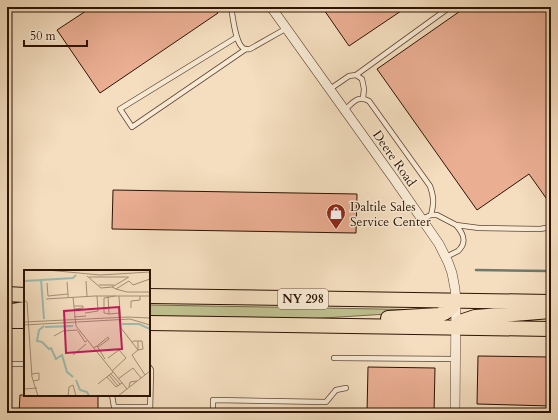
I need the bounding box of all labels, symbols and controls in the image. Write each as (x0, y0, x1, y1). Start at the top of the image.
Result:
scale bar (24, 22, 87, 48)
text: 50 m (30, 28, 57, 44)
street label: Deere Road (368, 127, 420, 190)
place label: Daltile Sales Service Center (350, 198, 431, 231)
shop icon: Daltile Sales Service Center (325, 202, 347, 230)
inset map (24, 270, 150, 396)
road number: NY 298 (278, 289, 328, 309)

